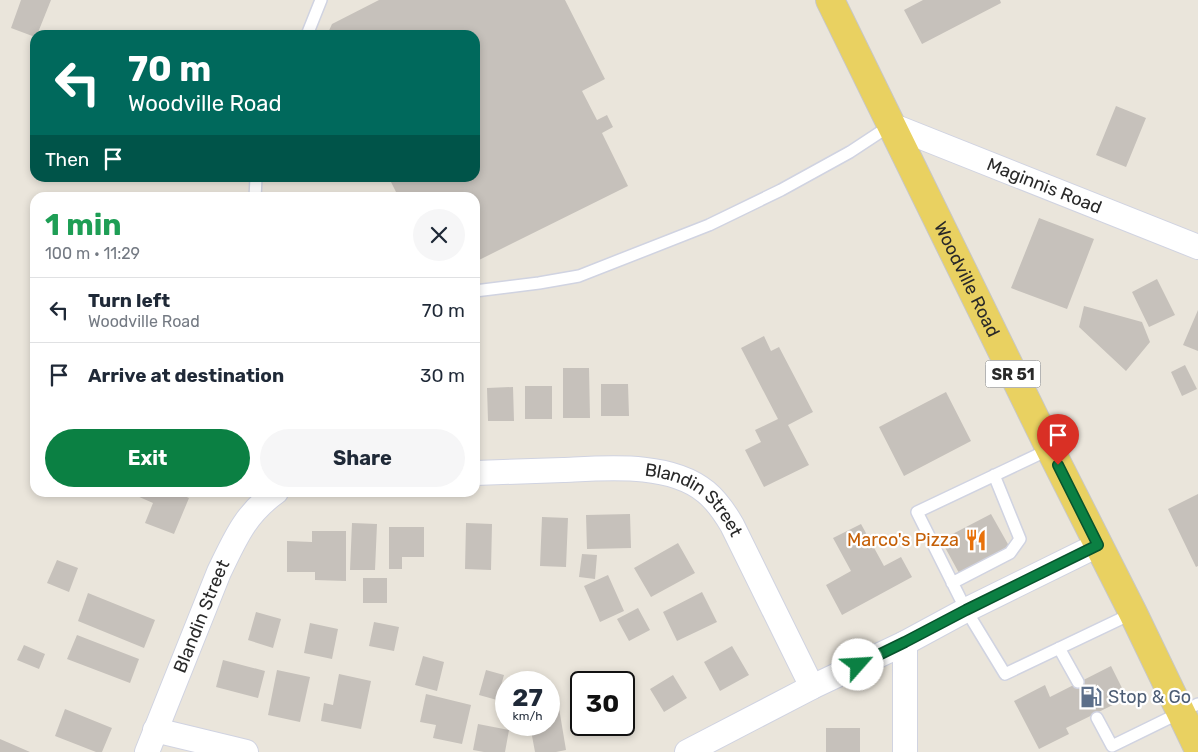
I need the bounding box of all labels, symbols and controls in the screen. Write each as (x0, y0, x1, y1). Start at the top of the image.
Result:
text: 70 m (128, 48, 211, 90)
icon: left (45, 50, 110, 115)
text: Woodville Road (128, 90, 282, 117)
icon: arrive (99, 145, 127, 173)
text: Then (45, 148, 89, 171)
street label: Maginnis Road (984, 153, 1105, 219)
text: 1 min (45, 207, 122, 243)
button: close (413, 209, 465, 261)
street label: Woodville Road (929, 218, 1004, 341)
text: 100 m · 11:29 (45, 244, 140, 263)
text: Turn left (88, 289, 170, 312)
icon: left (45, 296, 73, 324)
text: 70 m (422, 299, 465, 322)
text: Woodville Road (88, 312, 200, 331)
road number: SR 51 (986, 360, 1040, 388)
icon: arrive (45, 361, 73, 389)
text: Arrive at destination (88, 364, 284, 387)
text: 30 m (420, 364, 465, 387)
pin (1037, 414, 1079, 465)
icon: arrive (1044, 421, 1072, 449)
button: Exit (45, 429, 250, 487)
button: Share (260, 429, 465, 487)
street label: Blandin Street (643, 459, 747, 540)
restaurant icon: Marco's Pizza (963, 527, 989, 553)
place label: Marco's Pizza (847, 529, 959, 551)
street label: Blandin Street (169, 556, 234, 676)
position arrow (831, 638, 883, 690)
speed limit sign: 30 (570, 671, 635, 736)
text: 27 (512, 683, 543, 712)
fuel station icon: Stop & Go (1078, 684, 1104, 710)
place label: Stop & Go (1108, 686, 1191, 708)
text: km/h (513, 709, 542, 723)

